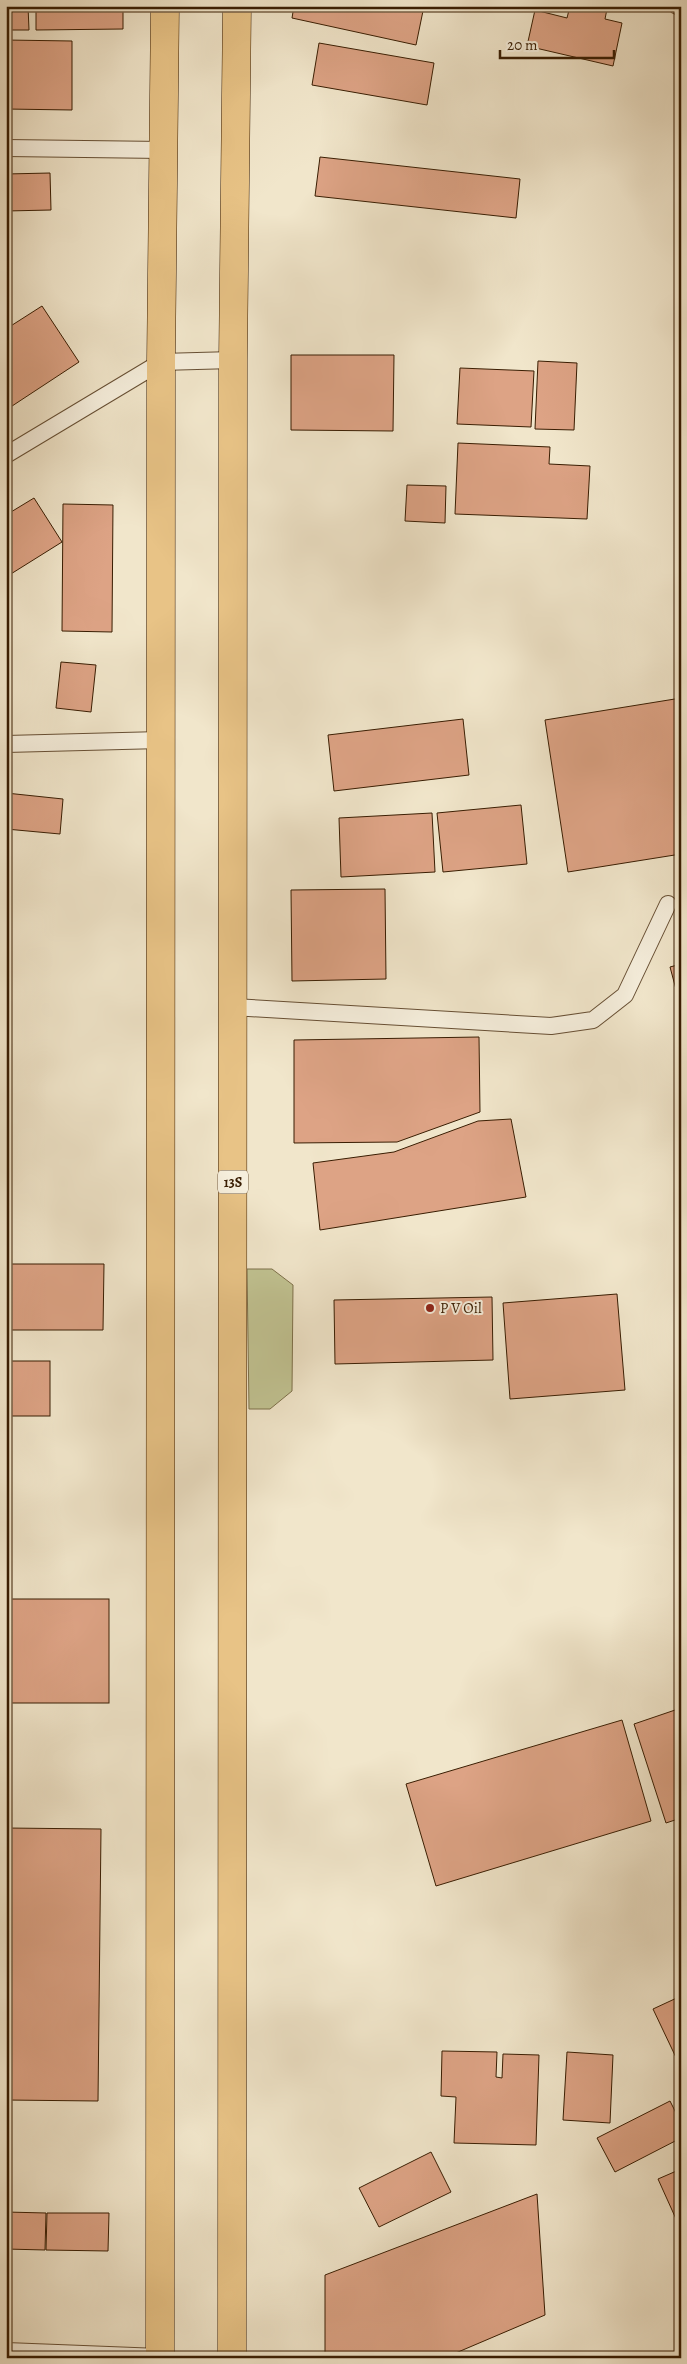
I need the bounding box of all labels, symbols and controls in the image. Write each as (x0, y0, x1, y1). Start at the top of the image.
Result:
scale bar (500, 28, 613, 60)
text: 20 m (507, 35, 538, 55)
road number: 13S (218, 1170, 248, 1194)
place label: P V Oil (440, 1298, 482, 1318)
marker: P V Oil (424, 1302, 436, 1314)

